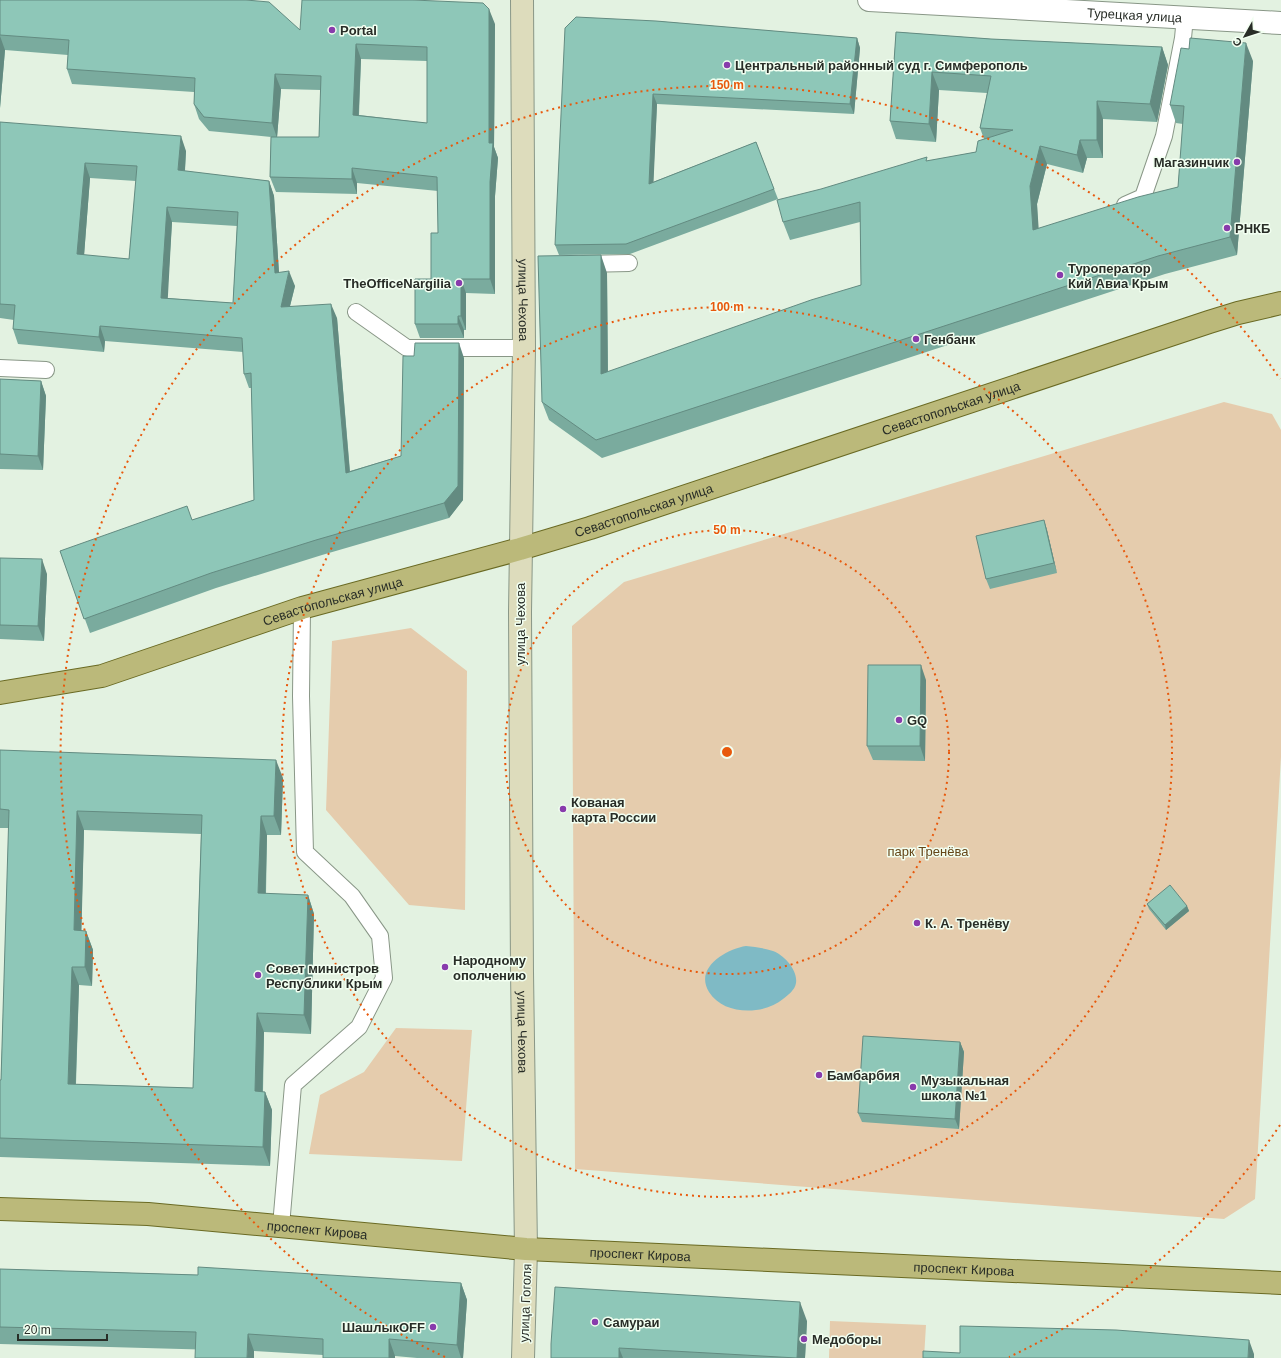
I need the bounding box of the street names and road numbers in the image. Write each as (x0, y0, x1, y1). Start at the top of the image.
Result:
street label: Турецкая улица (1087, 5, 1183, 26)
street label: улица Чехова (515, 259, 531, 342)
street label: Севастопольская улица (880, 378, 1023, 438)
street label: Севастопольская улица (573, 480, 715, 540)
street label: Севастопольская улица (261, 574, 405, 629)
street label: улица Чехова (513, 582, 528, 665)
street label: улица Чехова (514, 991, 530, 1074)
street label: проспект Кирова (266, 1218, 369, 1242)
street label: проспект Кирова (589, 1245, 692, 1264)
street label: проспект Кирова (913, 1259, 1015, 1279)
street label: улица Гоголя (517, 1263, 534, 1343)

